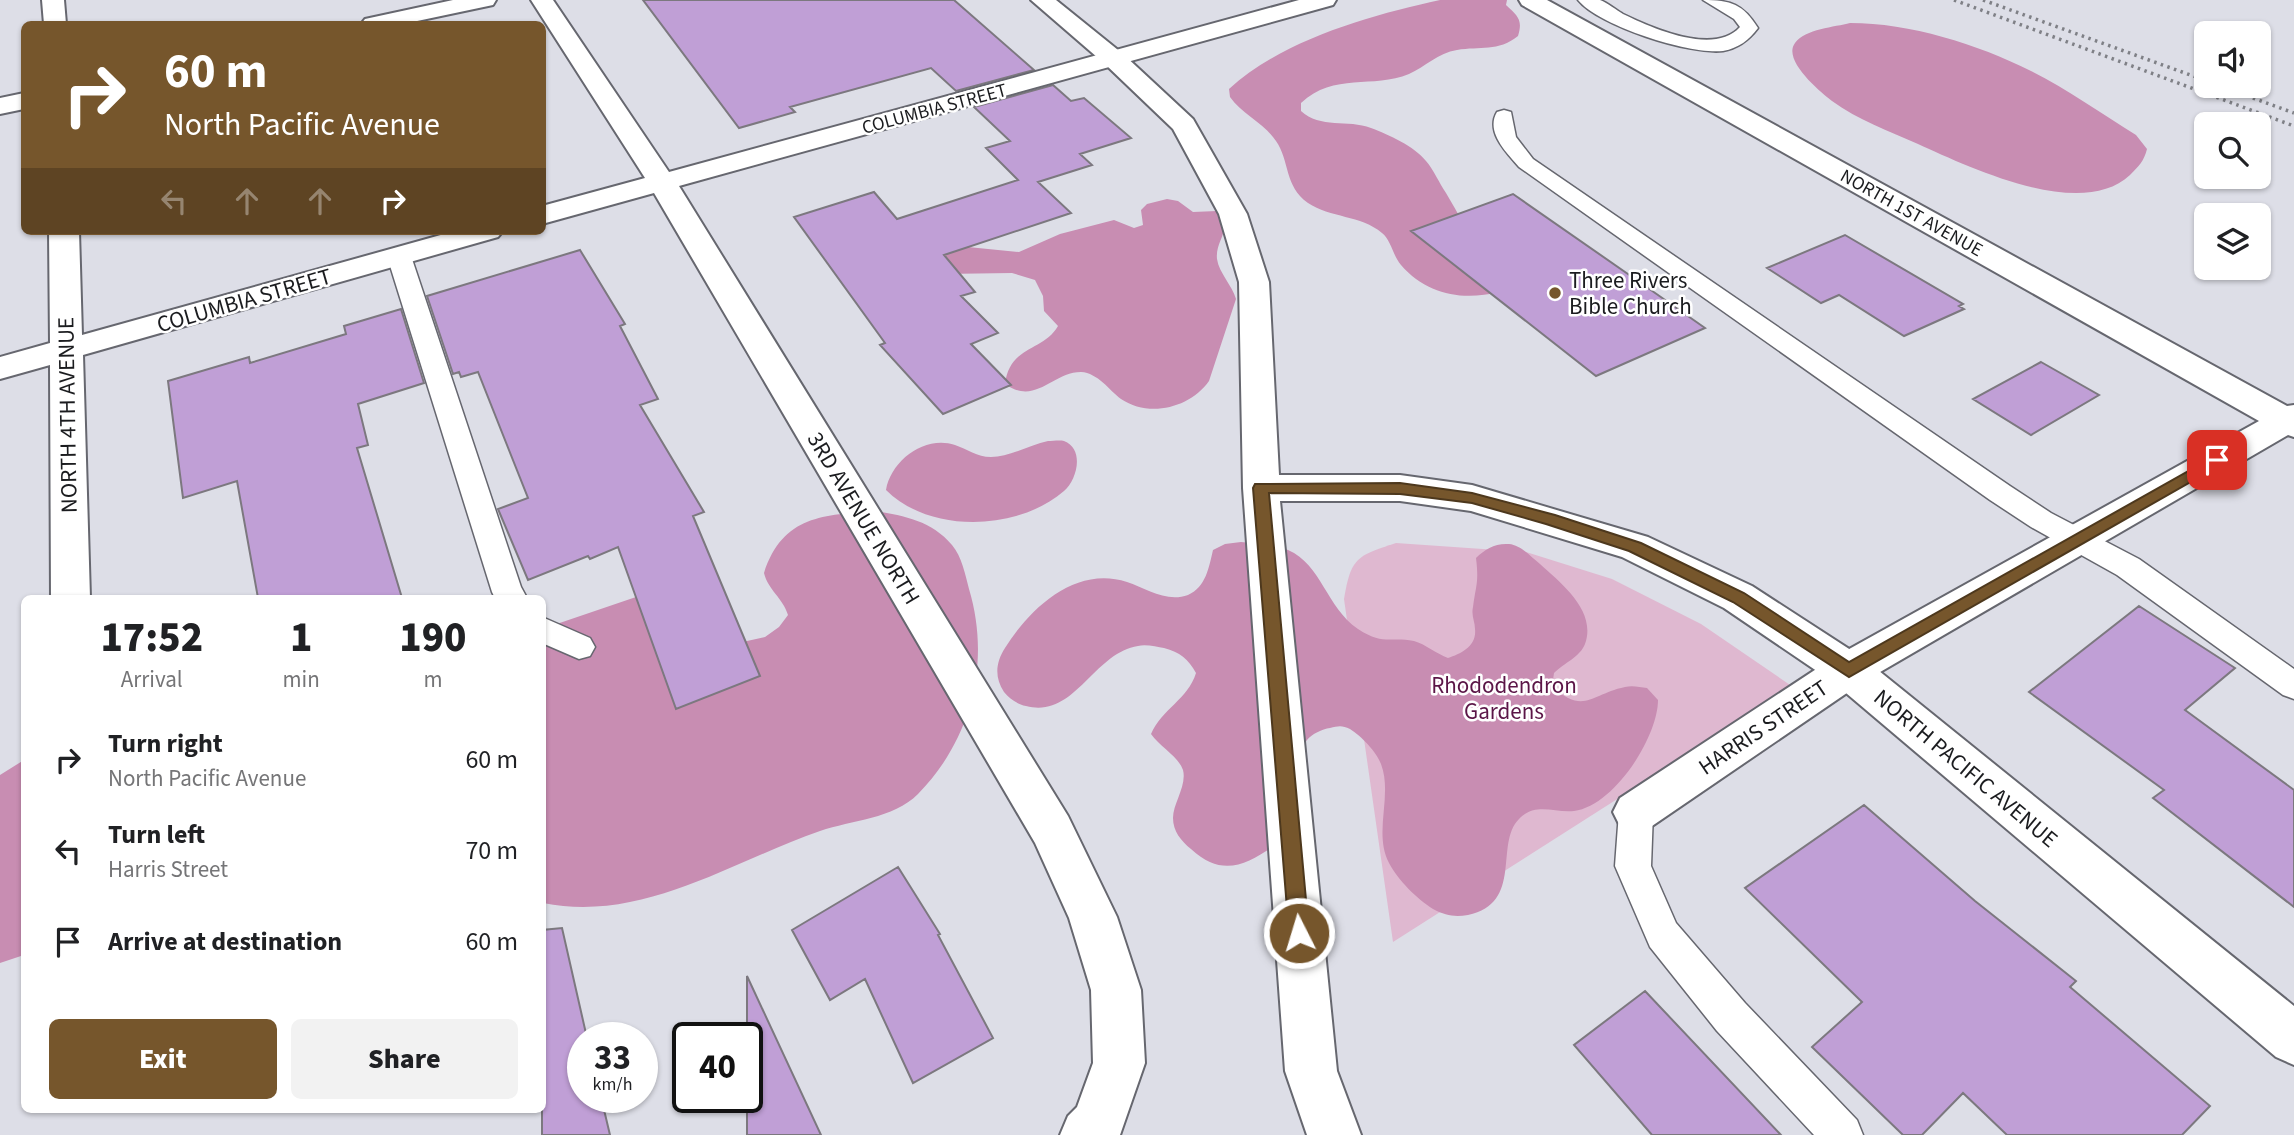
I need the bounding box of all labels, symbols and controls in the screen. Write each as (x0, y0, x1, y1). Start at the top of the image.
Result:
map controls (2194, 21, 2271, 280)
button: sound (2194, 21, 2271, 98)
text: 60 m (164, 37, 268, 107)
icon: right (49, 49, 140, 140)
street label: COLUMBIA STREET (859, 77, 1010, 142)
text: North Pacific Avenue (164, 102, 440, 148)
button: search (2194, 112, 2271, 189)
street label: NORTH 1ST AVENUE (1835, 163, 1988, 264)
icon: left (155, 182, 193, 220)
icon: ahead (228, 182, 266, 220)
icon: ahead (301, 182, 339, 220)
icon: right (374, 182, 412, 220)
button: layers (2194, 203, 2271, 280)
street label: COLUMBIA STREET (153, 260, 335, 341)
place label: Three Rivers Bible Church (1569, 264, 1692, 323)
marker: Three Rivers Bible Church (1547, 285, 1563, 301)
street label: NORTH 4TH AVENUE (49, 317, 86, 513)
street label: 3RD AVENUE NORTH (799, 426, 928, 611)
pin (2187, 430, 2247, 490)
icon: arrive (2198, 441, 2236, 479)
text: 17:52 (100, 608, 203, 668)
text: 1 (290, 608, 312, 668)
text: 190 (399, 608, 467, 668)
text: Arrival (121, 663, 183, 696)
text: min (283, 663, 320, 696)
text: m (423, 663, 442, 696)
park label: Rhododendron Gardens (1431, 669, 1577, 728)
street label: HARRIS STREET (1692, 672, 1835, 783)
street label: NORTH PACIFIC AVENUE (1866, 681, 2065, 855)
text: Turn right (108, 725, 223, 762)
icon: right (49, 741, 87, 779)
text: 60 m (465, 741, 518, 778)
text: North Pacific Avenue (108, 762, 306, 795)
text: Turn left (108, 816, 205, 853)
icon: left (49, 832, 87, 870)
text: 70 m (465, 832, 518, 869)
text: Harris Street (108, 853, 228, 886)
position arrow (1262, 896, 1336, 970)
icon: arrive (49, 923, 87, 961)
text: Arrive at destination (108, 923, 342, 960)
text: 60 m (465, 923, 518, 960)
button: Exit (49, 1019, 277, 1099)
button: Share (291, 1019, 518, 1099)
speed limit sign: 40 (672, 1022, 763, 1113)
text: 33 (594, 1033, 631, 1083)
text: km/h (593, 1072, 632, 1097)

